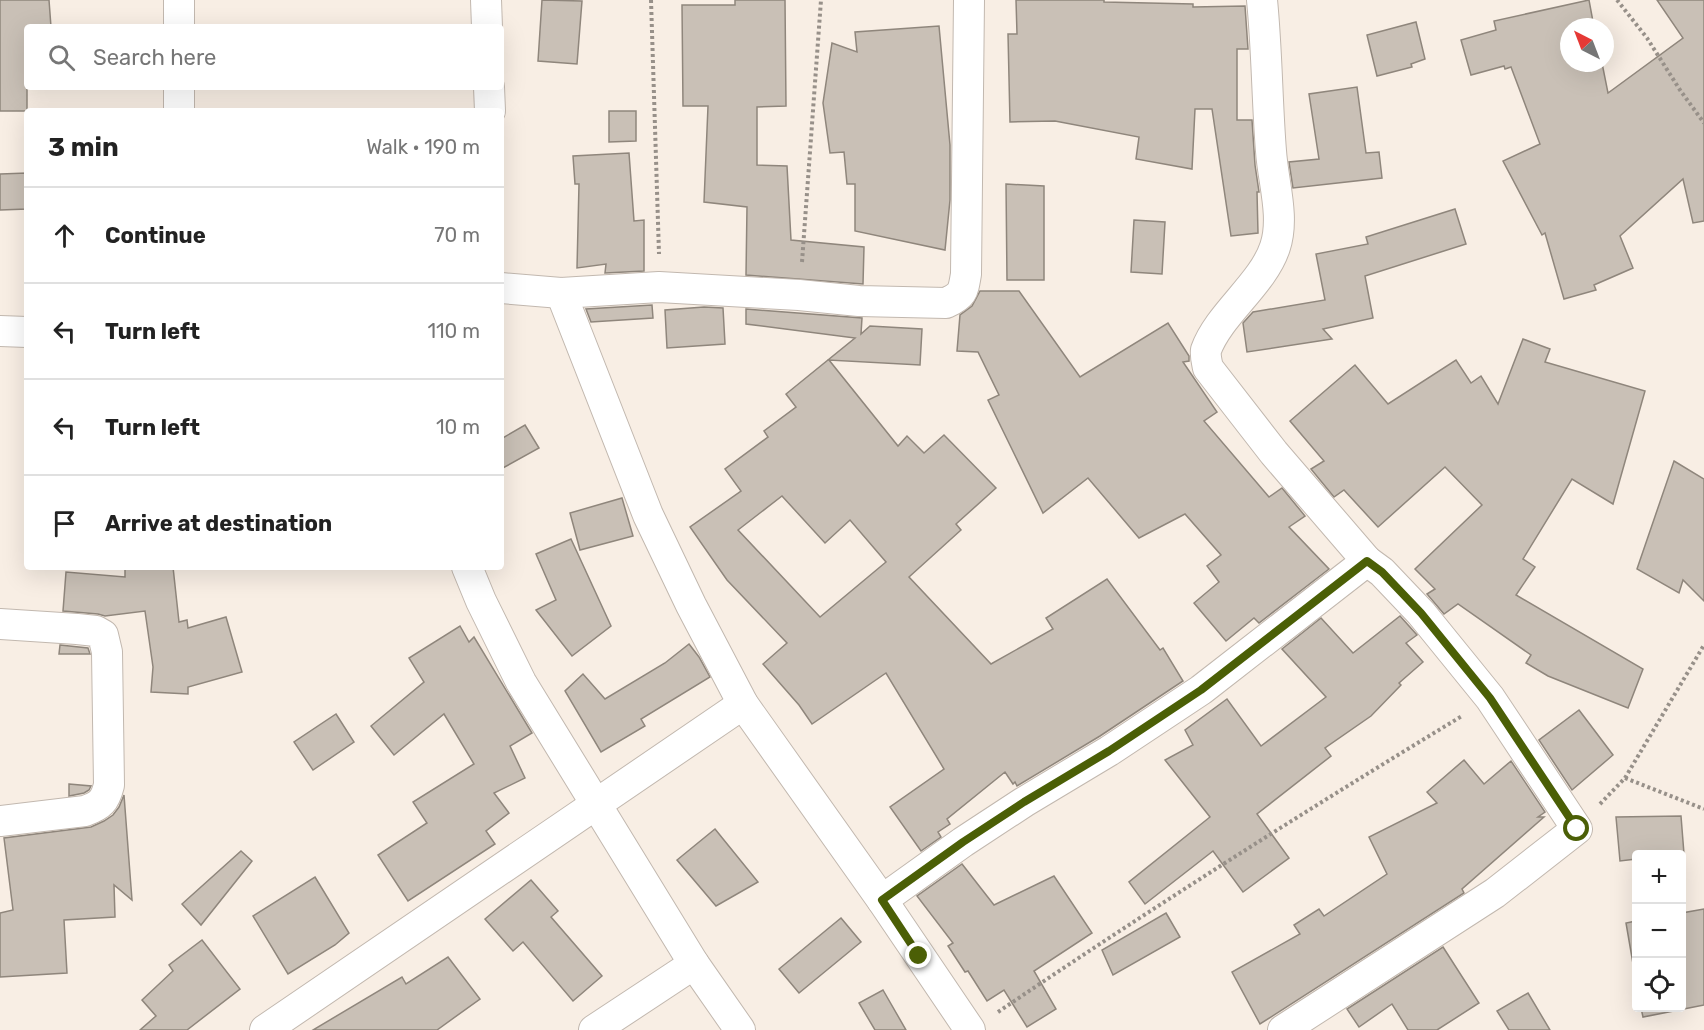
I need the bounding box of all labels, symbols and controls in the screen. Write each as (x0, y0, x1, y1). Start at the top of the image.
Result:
north arrow (1560, 18, 1614, 72)
search box (24, 24, 504, 90)
icon: search (45, 41, 78, 74)
text: Search here (93, 44, 216, 71)
text: 3 min (48, 132, 119, 163)
text: Walk · 190 m (366, 135, 480, 159)
icon: ahead (48, 219, 81, 252)
text: Continue (105, 222, 206, 249)
text: 70 m (434, 223, 480, 247)
icon: left (48, 315, 81, 348)
text: Turn left (105, 318, 200, 345)
text: 110 m (428, 319, 480, 343)
icon: left (48, 411, 81, 444)
text: Turn left (105, 414, 200, 441)
text: 10 m (436, 415, 480, 439)
icon: arrive (48, 507, 81, 540)
text: Arrive at destination (105, 510, 332, 537)
route start (1563, 815, 1589, 841)
map controls (1632, 850, 1686, 1012)
button: + (1632, 850, 1686, 904)
button: − (1632, 904, 1686, 958)
route end (905, 942, 931, 968)
button: locate (1632, 958, 1686, 1012)

